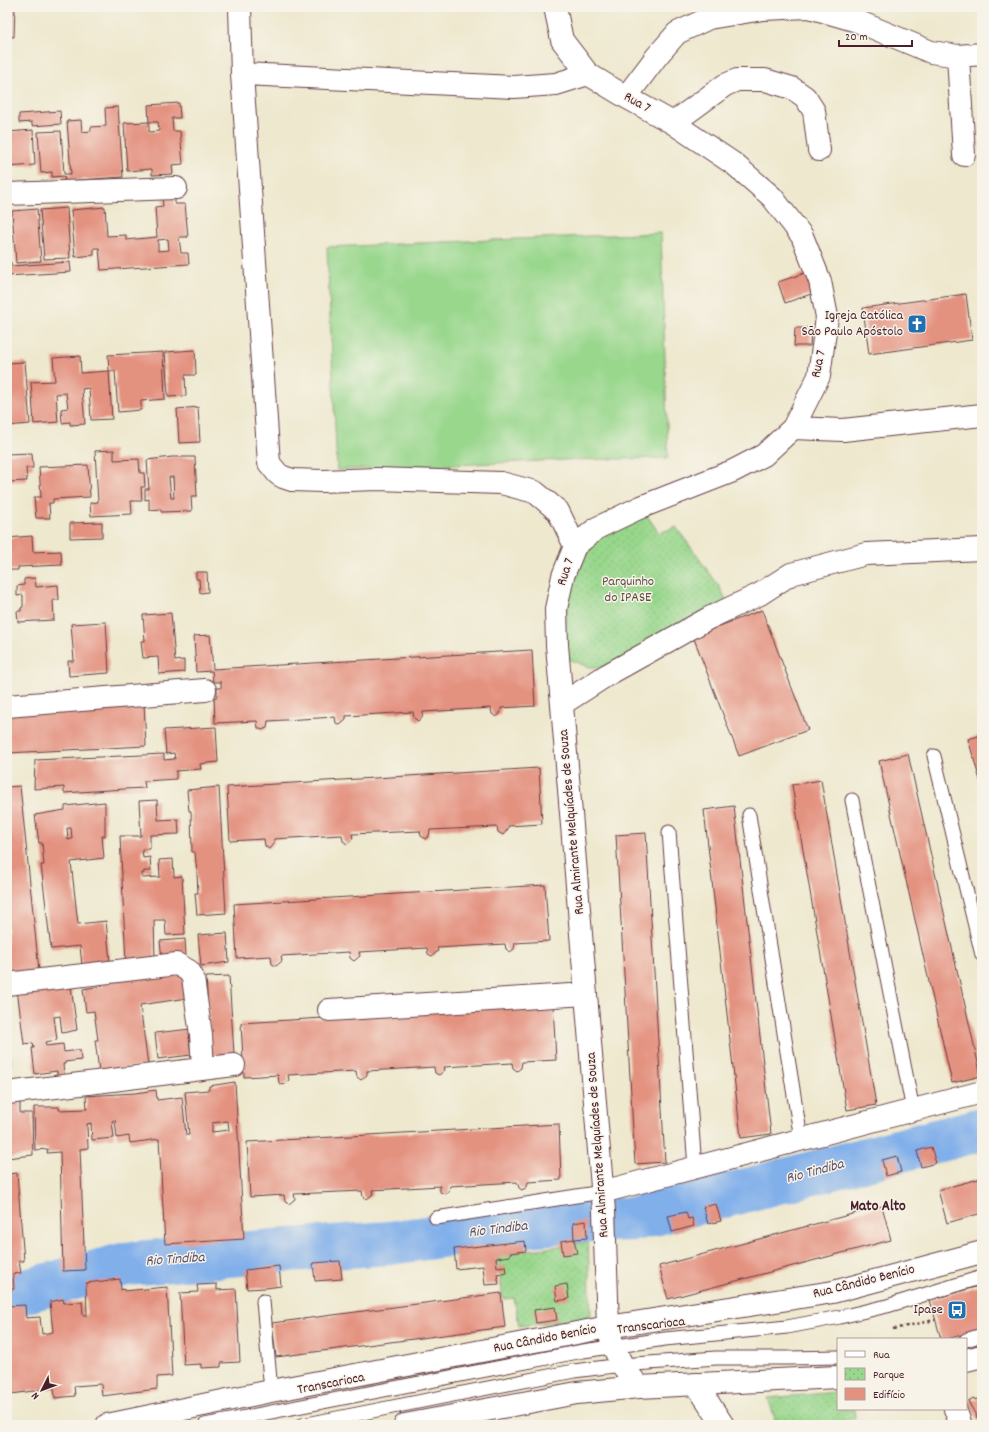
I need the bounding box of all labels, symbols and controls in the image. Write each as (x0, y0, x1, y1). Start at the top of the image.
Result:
scale bar (839, 22, 912, 48)
text: 20 m (845, 29, 868, 46)
street label: Rua 7 (620, 87, 654, 119)
place label: Igreja Católica São Paulo Apóstolo (802, 306, 903, 342)
church icon: Igreja Católica São Paulo Apóstolo (906, 313, 928, 335)
street label: Rua 7 (806, 348, 832, 380)
street label: Rua 7 (552, 556, 580, 588)
park label: Parquinho do IPASE (602, 572, 654, 608)
street label: Rua Almirante Melquíades de Souza (554, 728, 590, 915)
street label: Rua Almirante Melquíades de Souza (582, 1051, 614, 1238)
water label: Rio Tindiba (784, 1153, 847, 1190)
district label: Mato Alto (850, 1196, 906, 1218)
water label: Rio Tindiba (467, 1215, 530, 1245)
water label: Rio Tindiba (145, 1247, 206, 1273)
street label: Rua Cândido Benício (811, 1260, 917, 1304)
bus stop icon: Ipase (946, 1299, 968, 1321)
place label: Ipase (914, 1300, 943, 1320)
street label: Transcarioca (616, 1312, 686, 1340)
street label: Rua Cândido Benício (492, 1319, 598, 1359)
legend (837, 1338, 967, 1410)
text: Rua (873, 1347, 890, 1364)
text: Parque (873, 1367, 904, 1384)
street label: Transcarioca (296, 1368, 367, 1400)
north arrow (22, 1370, 62, 1410)
text: Edifício (873, 1387, 905, 1404)
text: N (28, 1388, 44, 1403)

